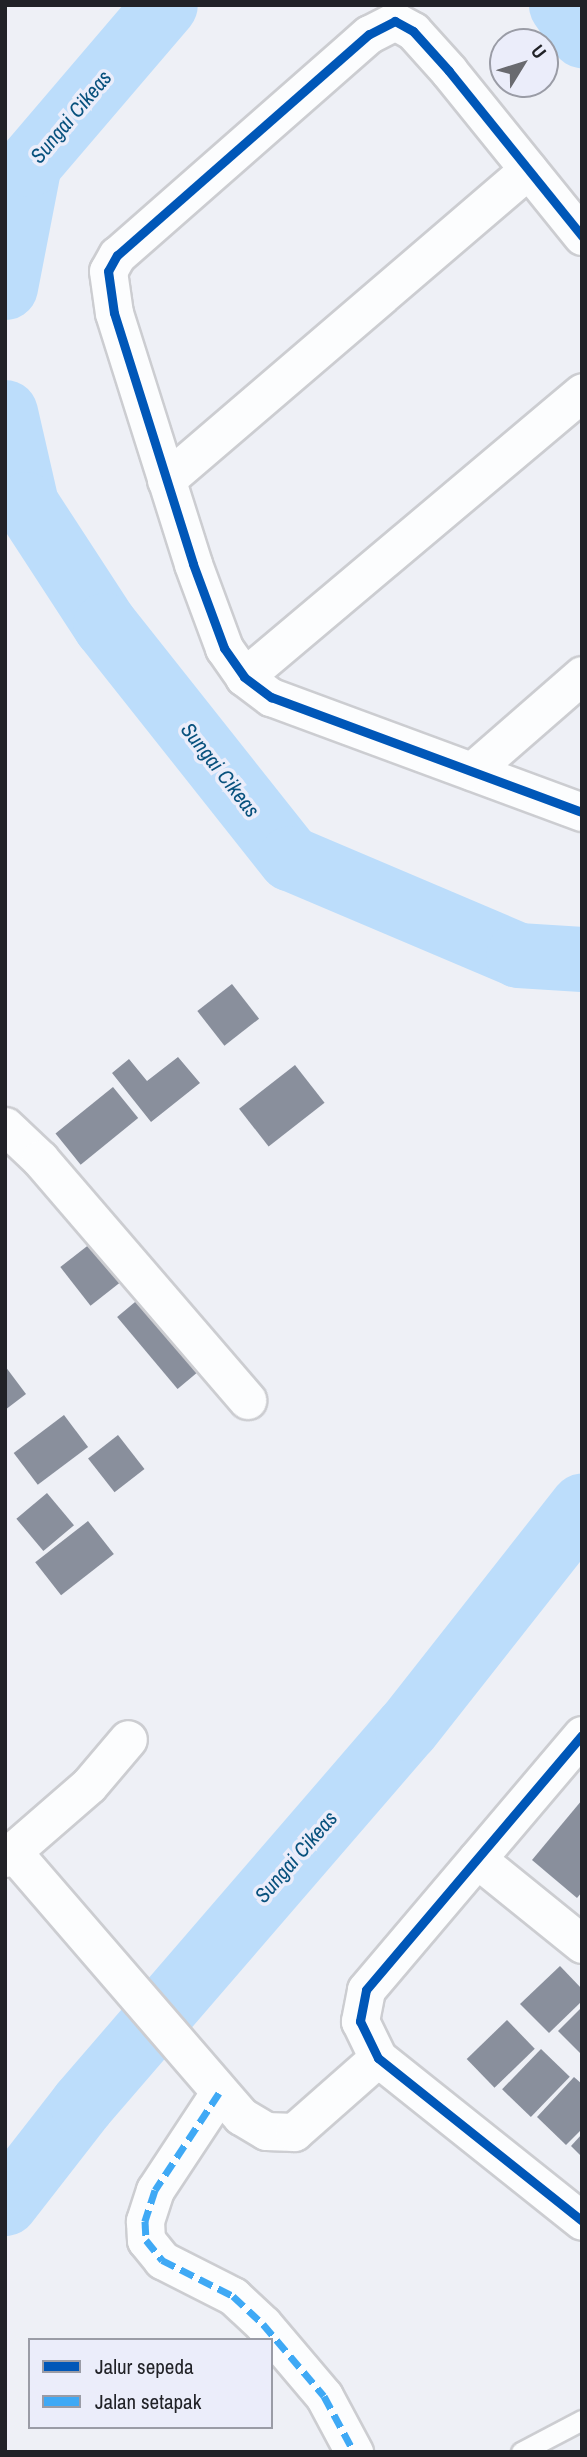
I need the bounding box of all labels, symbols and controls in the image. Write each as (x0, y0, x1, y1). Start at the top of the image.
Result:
north arrow (489, 28, 559, 98)
text: U (525, 39, 553, 64)
water label: Sungai Cikeas (25, 66, 117, 168)
water label: Sungai Cikeas (175, 718, 265, 822)
water label: Sungai Cikeas (249, 1806, 343, 1908)
legend (28, 2338, 273, 2429)
text: Jalur sepeda (95, 2352, 194, 2381)
text: Jalan setapak (95, 2387, 201, 2416)

